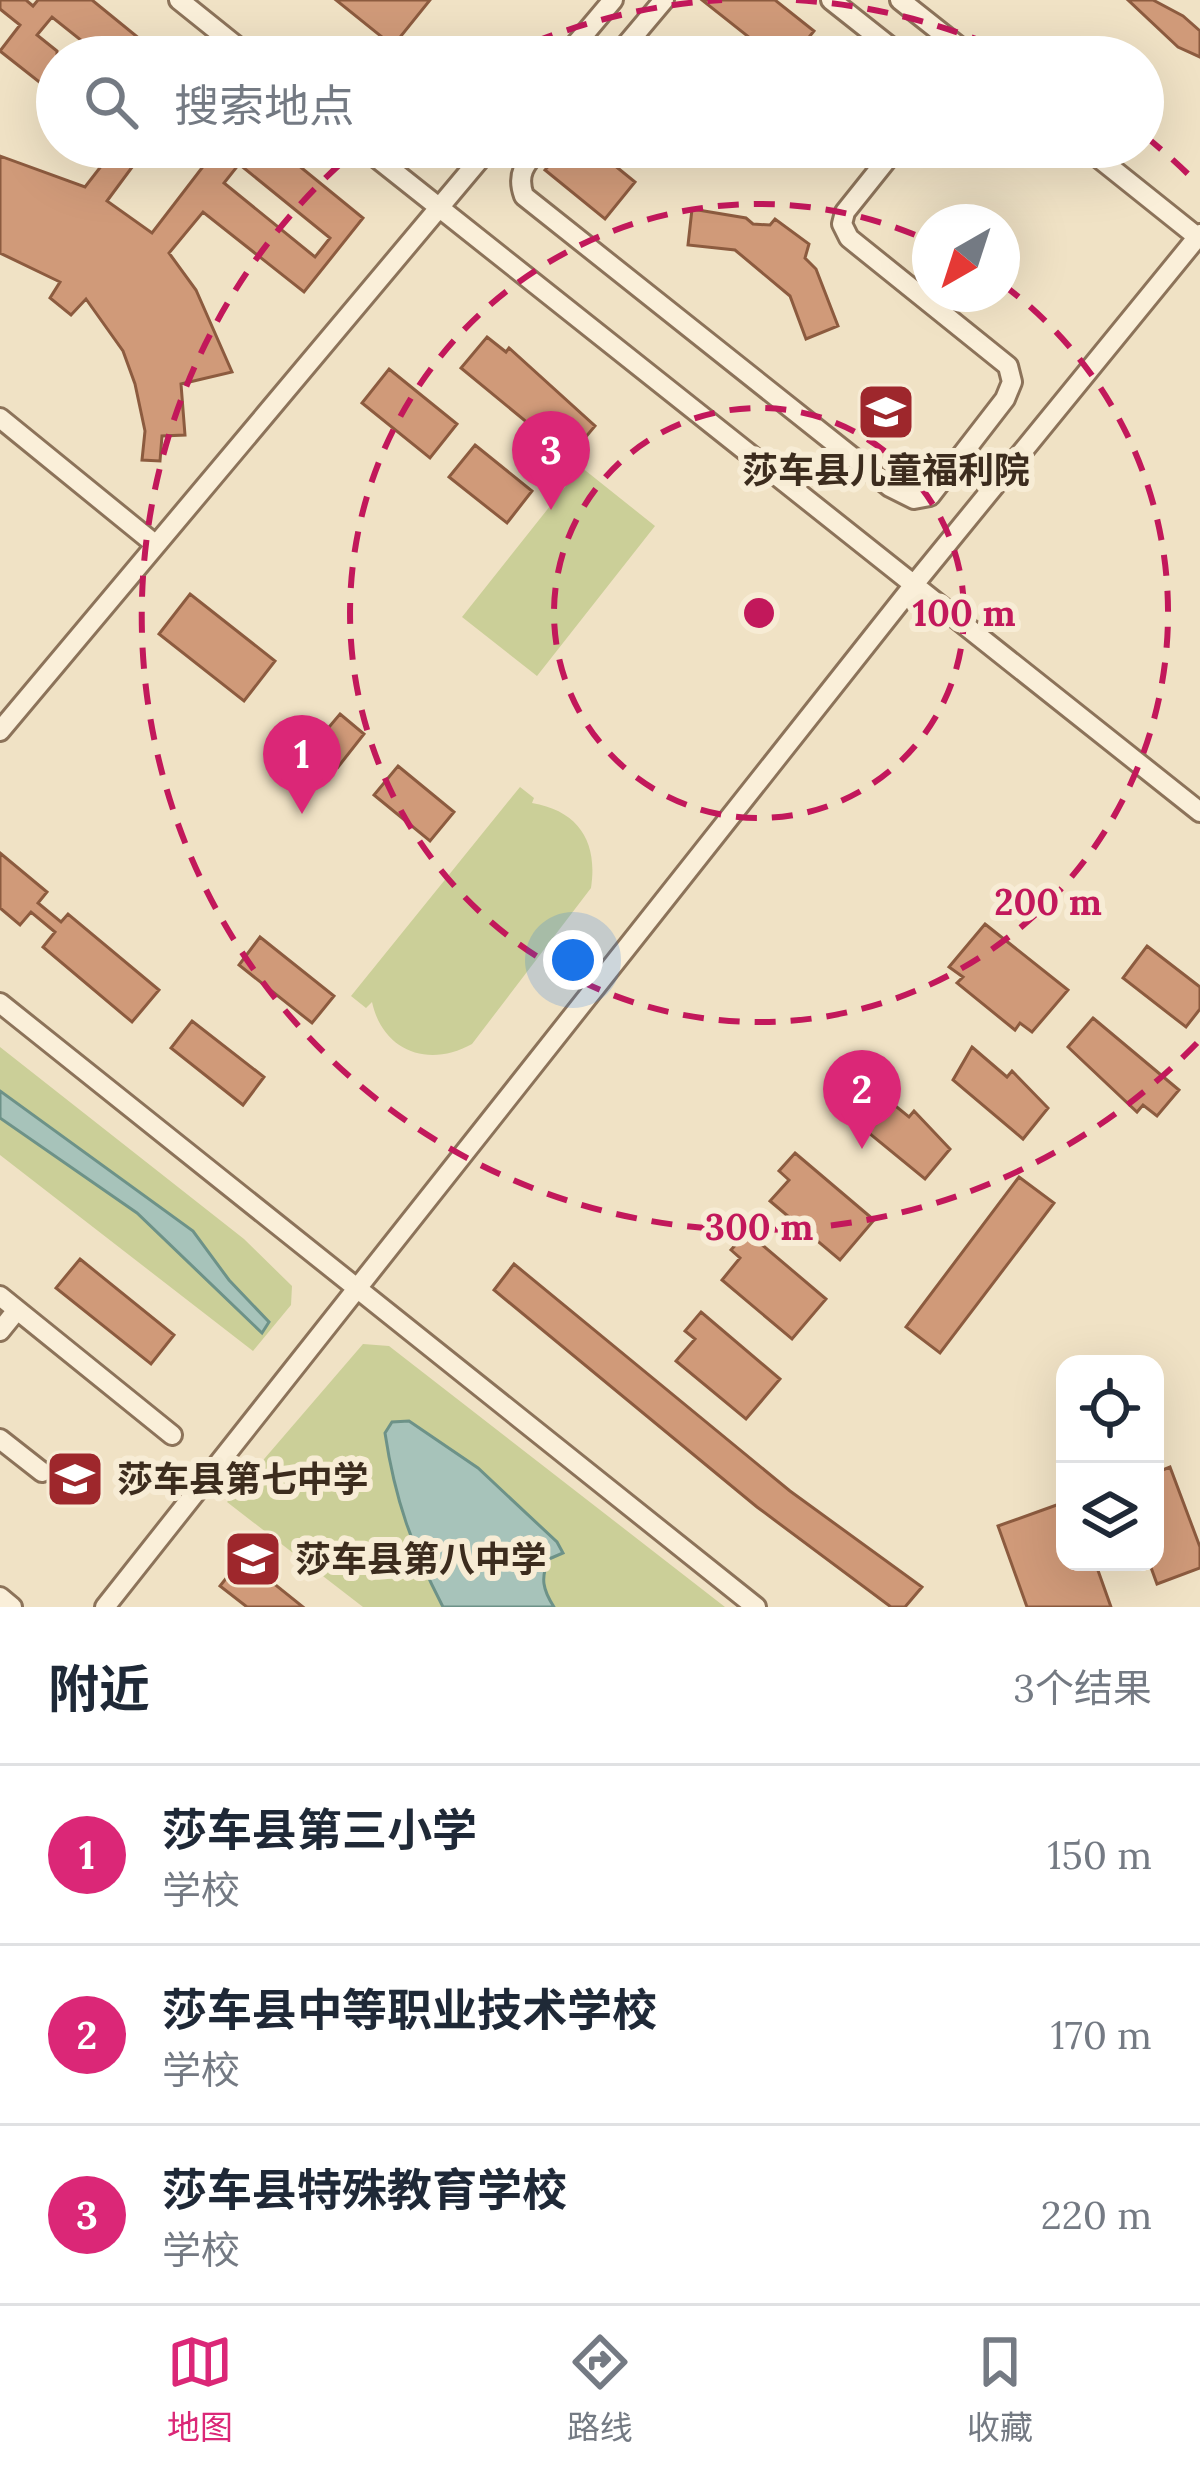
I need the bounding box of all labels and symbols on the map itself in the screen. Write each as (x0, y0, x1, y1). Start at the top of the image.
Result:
north arrow (912, 204, 1020, 312)
school or university icon: 莎车县儿童福利院 (855, 381, 917, 443)
pin: 3 (512, 411, 590, 510)
place label: 莎车县儿童福利院 (742, 447, 1030, 493)
text: 100 m (913, 590, 1016, 636)
centre of rings (738, 592, 780, 634)
pin: 1 (263, 715, 341, 814)
text: 200 m (994, 879, 1102, 925)
your location (543, 930, 603, 990)
pin: 2 (823, 1050, 901, 1149)
text: 300 m (705, 1204, 813, 1250)
school or university icon: 莎车县第七中学 (44, 1448, 106, 1510)
place label: 莎车县第七中学 (117, 1456, 369, 1502)
school or university icon: 莎车县第八中学 (222, 1528, 284, 1590)
place label: 莎车县第八中学 (295, 1536, 547, 1582)

